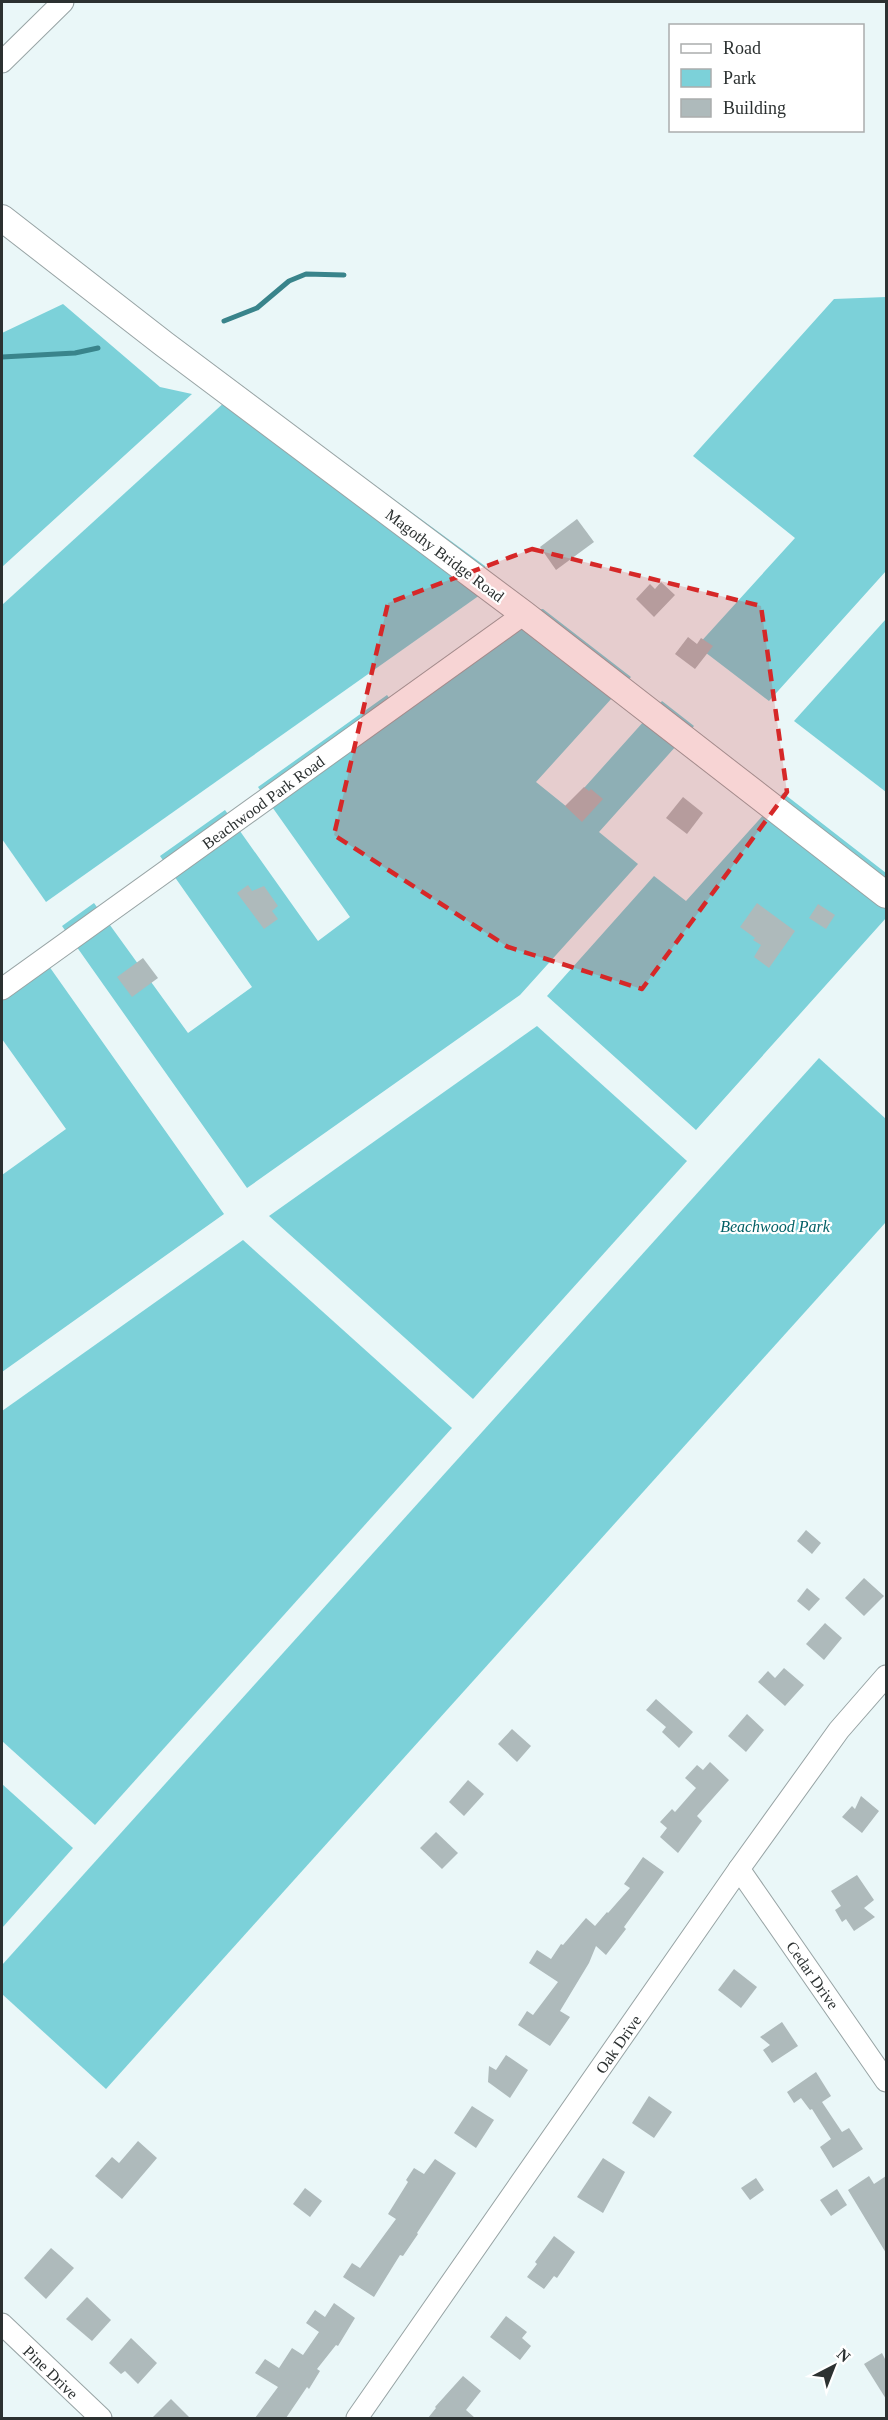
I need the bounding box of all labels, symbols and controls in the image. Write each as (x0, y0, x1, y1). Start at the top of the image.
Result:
legend (669, 24, 864, 132)
text: Road (723, 38, 761, 58)
text: Park (723, 68, 756, 88)
text: Building (723, 98, 786, 118)
street label: Magothy Bridge Road (382, 506, 507, 606)
street label: Beachwood Park Road (199, 752, 328, 852)
park label: Beachwood Park (720, 1218, 831, 1235)
street label: Cedar Drive (783, 1938, 842, 2012)
street label: Oak Drive (592, 2012, 645, 2077)
north arrow (804, 2336, 864, 2396)
street label: Pine Drive (20, 2342, 81, 2402)
text: N (834, 2345, 854, 2366)

